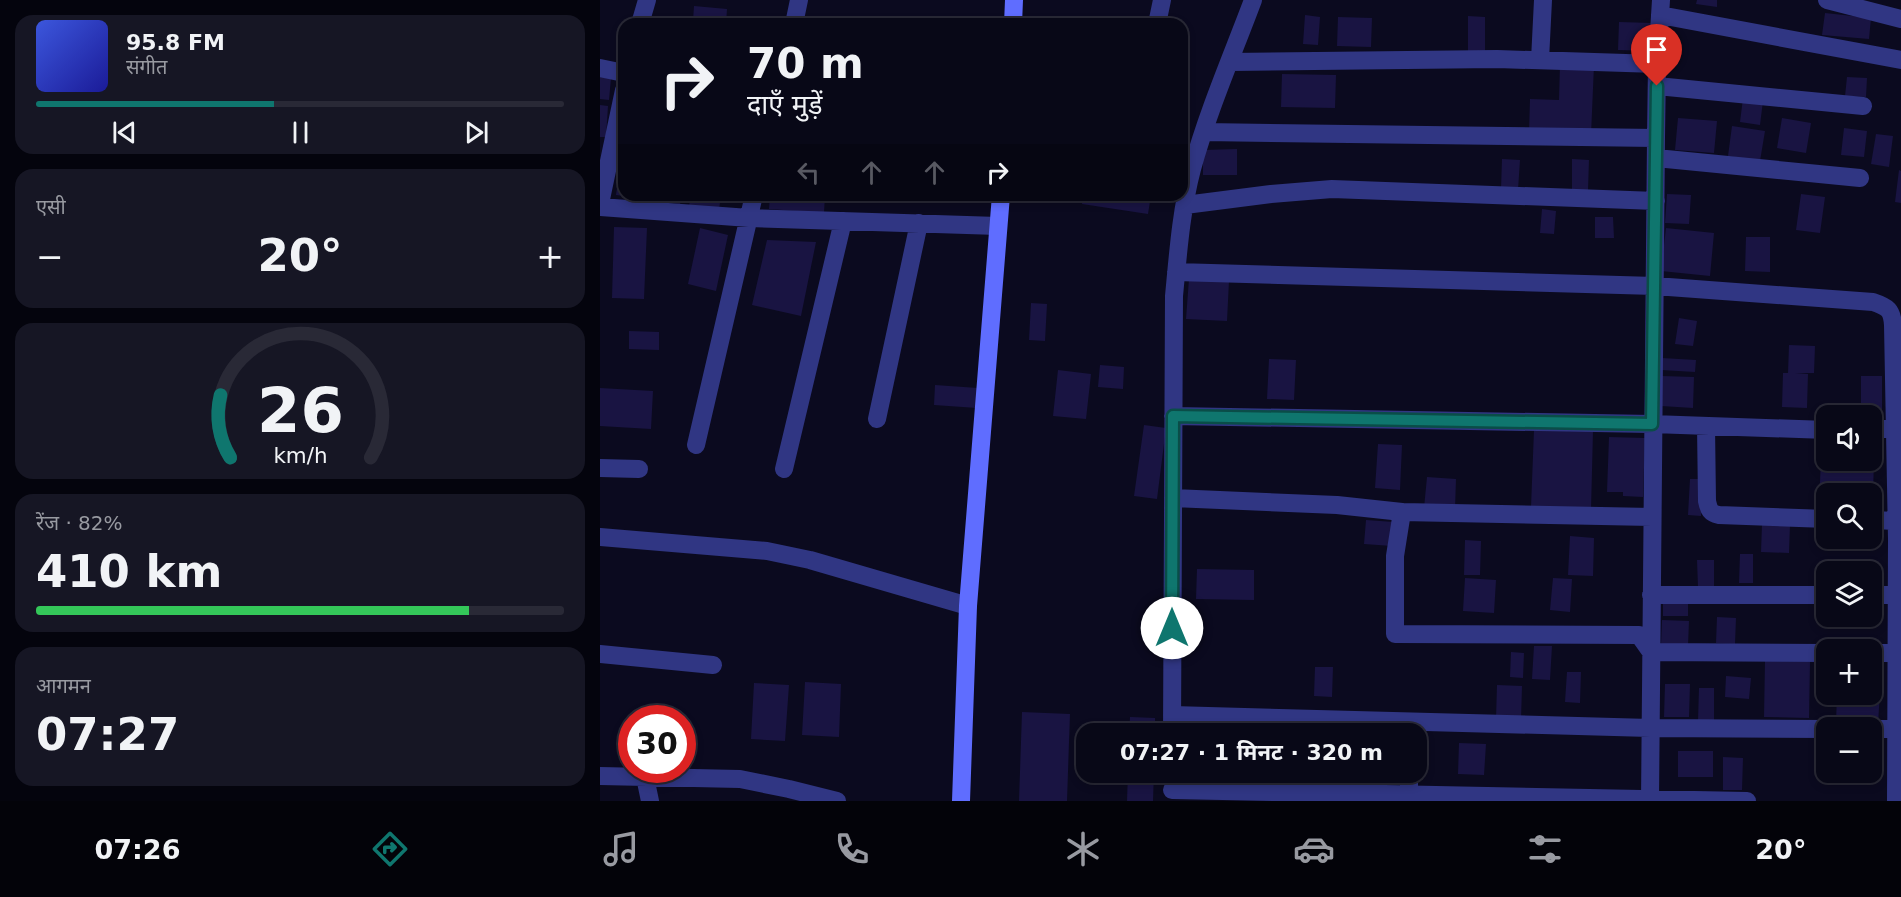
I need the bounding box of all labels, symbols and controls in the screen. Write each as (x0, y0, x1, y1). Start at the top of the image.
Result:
pin (1631, 24, 1682, 86)
text: 95.8 FM (126, 30, 225, 55)
icon: arrive (1640, 33, 1673, 66)
text: 70 m (747, 39, 864, 88)
icon: right (648, 42, 726, 120)
text: संगीत (126, 55, 167, 79)
text: दाएँ मुड़ें (747, 89, 822, 120)
icon: previous (108, 116, 141, 149)
icon: pause (284, 116, 317, 149)
icon: next (460, 116, 493, 149)
icon: left (792, 156, 825, 189)
icon: ahead (855, 156, 888, 189)
icon: ahead (918, 156, 951, 189)
icon: right (981, 156, 1014, 189)
text: एसी (36, 195, 66, 219)
text: 20° (257, 229, 343, 282)
text: − (36, 237, 64, 276)
text: + (536, 237, 564, 276)
text: 26 (257, 374, 343, 447)
map controls (1816, 405, 1882, 783)
button: sound (1816, 405, 1882, 471)
text: km/h (273, 443, 327, 468)
button: search (1816, 483, 1882, 549)
text: रेंज · 82% (36, 511, 123, 535)
text: 410 km (36, 545, 222, 598)
button: layers (1816, 561, 1882, 627)
position arrow (1140, 596, 1204, 660)
button: + (1816, 639, 1882, 705)
text: आगमन (36, 674, 91, 698)
speed limit sign: 30 (618, 705, 696, 783)
text: 07:27 (36, 708, 179, 761)
button: − (1816, 717, 1882, 783)
text: 07:27 · 1 मिनट · 320 m (1120, 740, 1383, 765)
icon: directions (369, 828, 411, 870)
icon: music (600, 828, 642, 870)
icon: phone (831, 828, 873, 870)
icon: climate (1062, 828, 1104, 870)
icon: car (1293, 828, 1335, 870)
icon: filters (1524, 828, 1566, 870)
text: 07:26 (94, 834, 180, 865)
text: 20° (1755, 834, 1806, 865)

